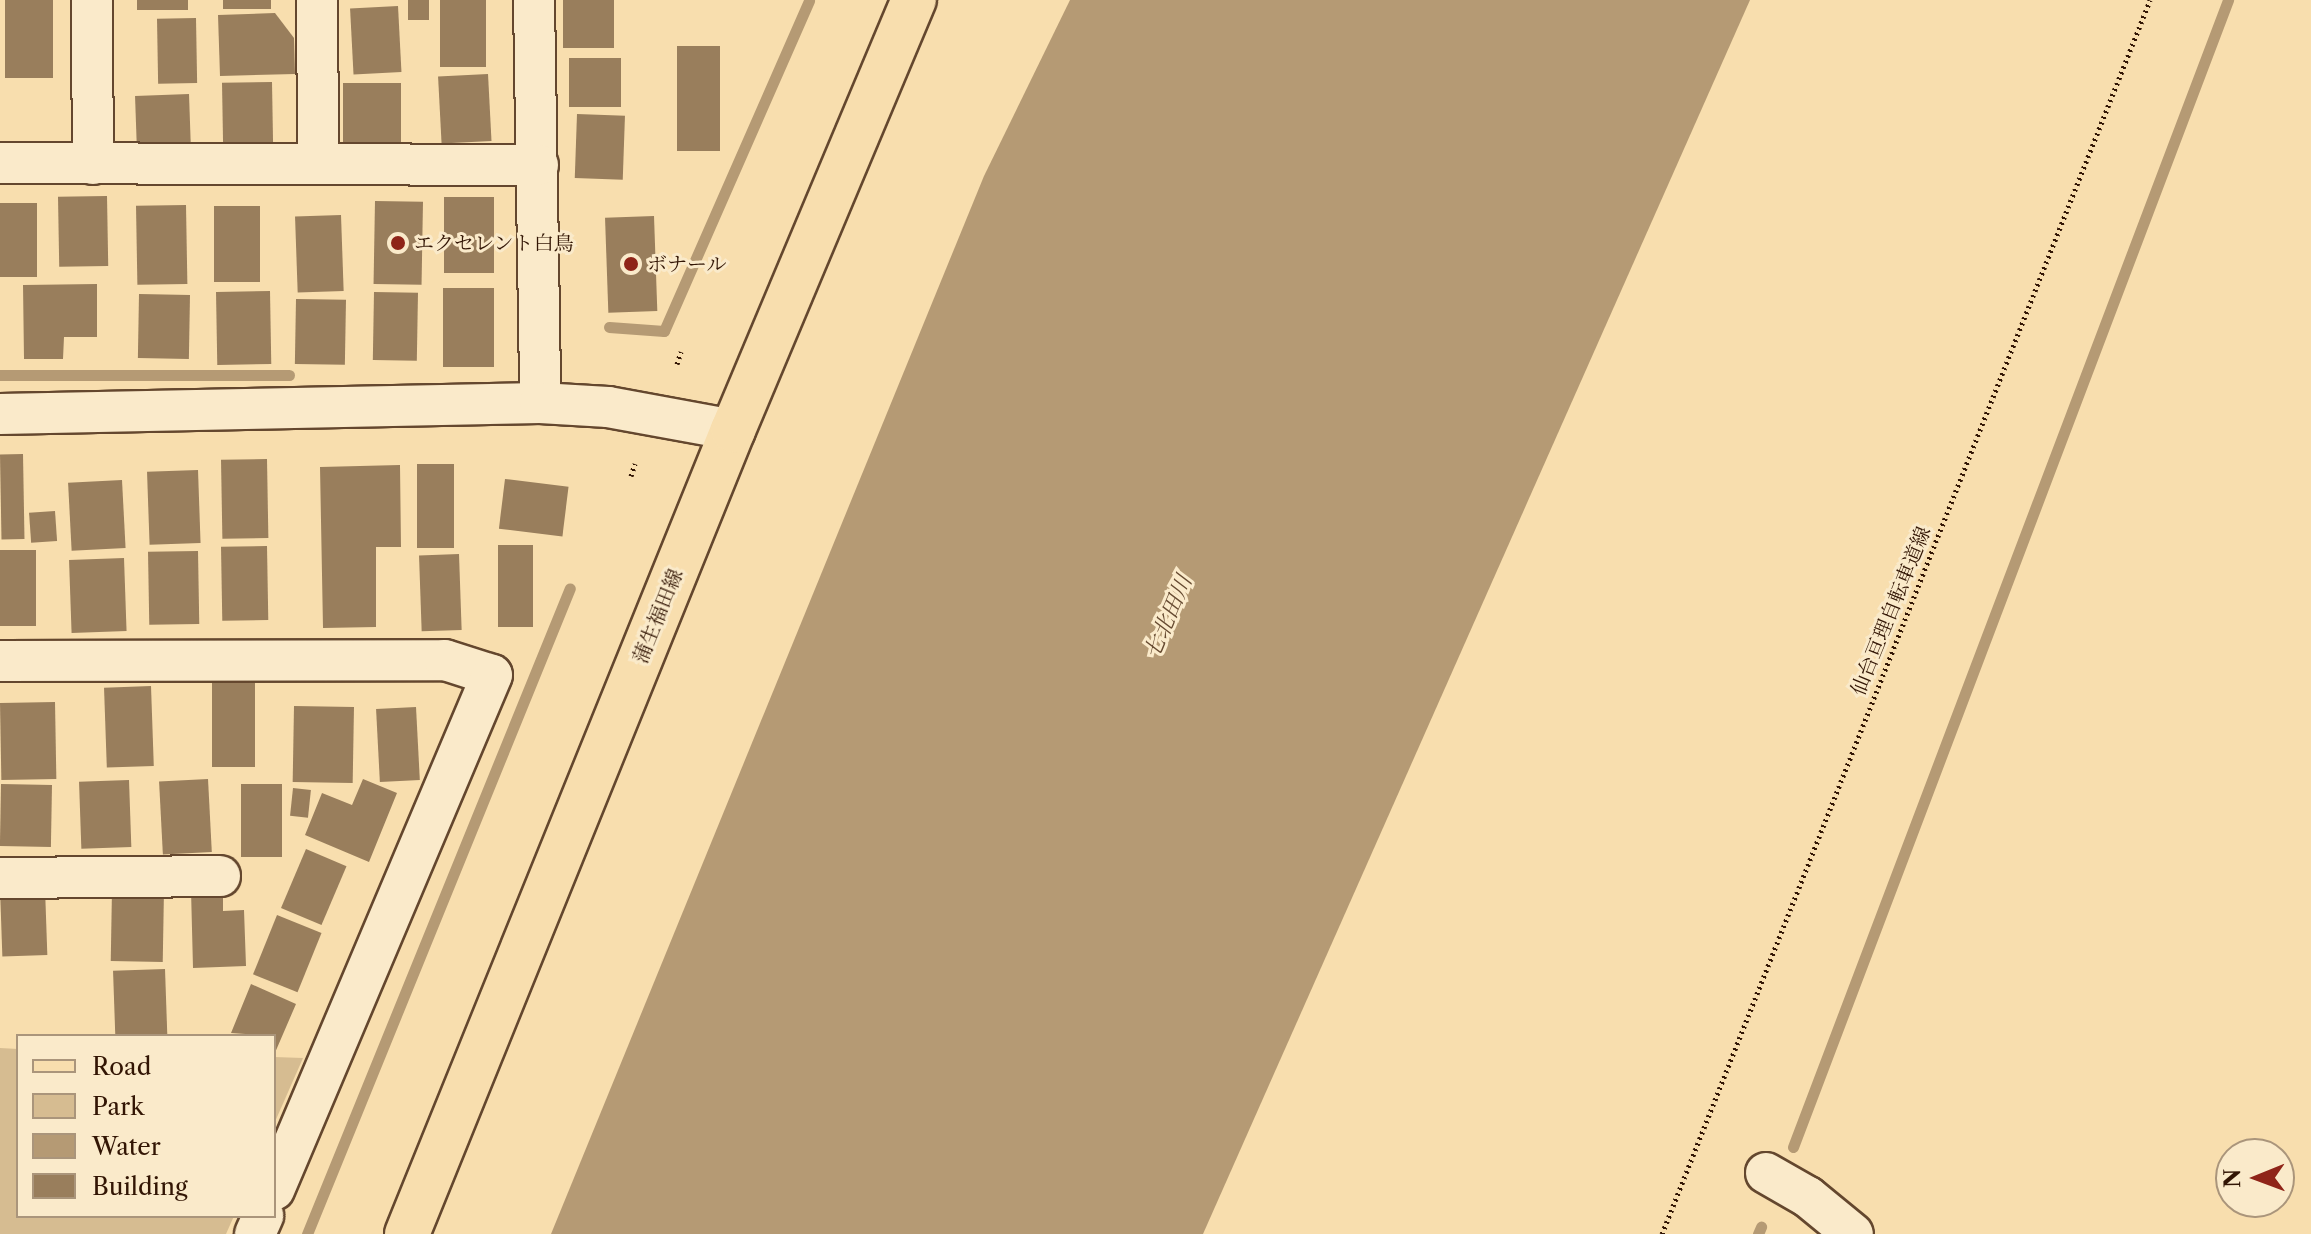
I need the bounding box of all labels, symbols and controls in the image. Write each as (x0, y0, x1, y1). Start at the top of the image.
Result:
place label: エクセレント白鳥 (414, 231, 574, 255)
marker: エクセレント白鳥 (389, 234, 407, 252)
place label: ボナール (647, 252, 727, 276)
marker: ボナール (622, 255, 640, 273)
street label: 仙台亘理自転車道線 (1846, 523, 1936, 699)
street label: 蒲生福田線 (628, 565, 688, 667)
water label: 七北田川 (1139, 571, 1197, 663)
legend (16, 1034, 276, 1218)
text: Road (92, 1052, 151, 1081)
text: Park (92, 1092, 144, 1121)
text: Water (92, 1132, 161, 1161)
north arrow (2215, 1138, 2295, 1218)
text: N (2219, 1169, 2246, 1188)
text: Building (92, 1172, 188, 1201)

